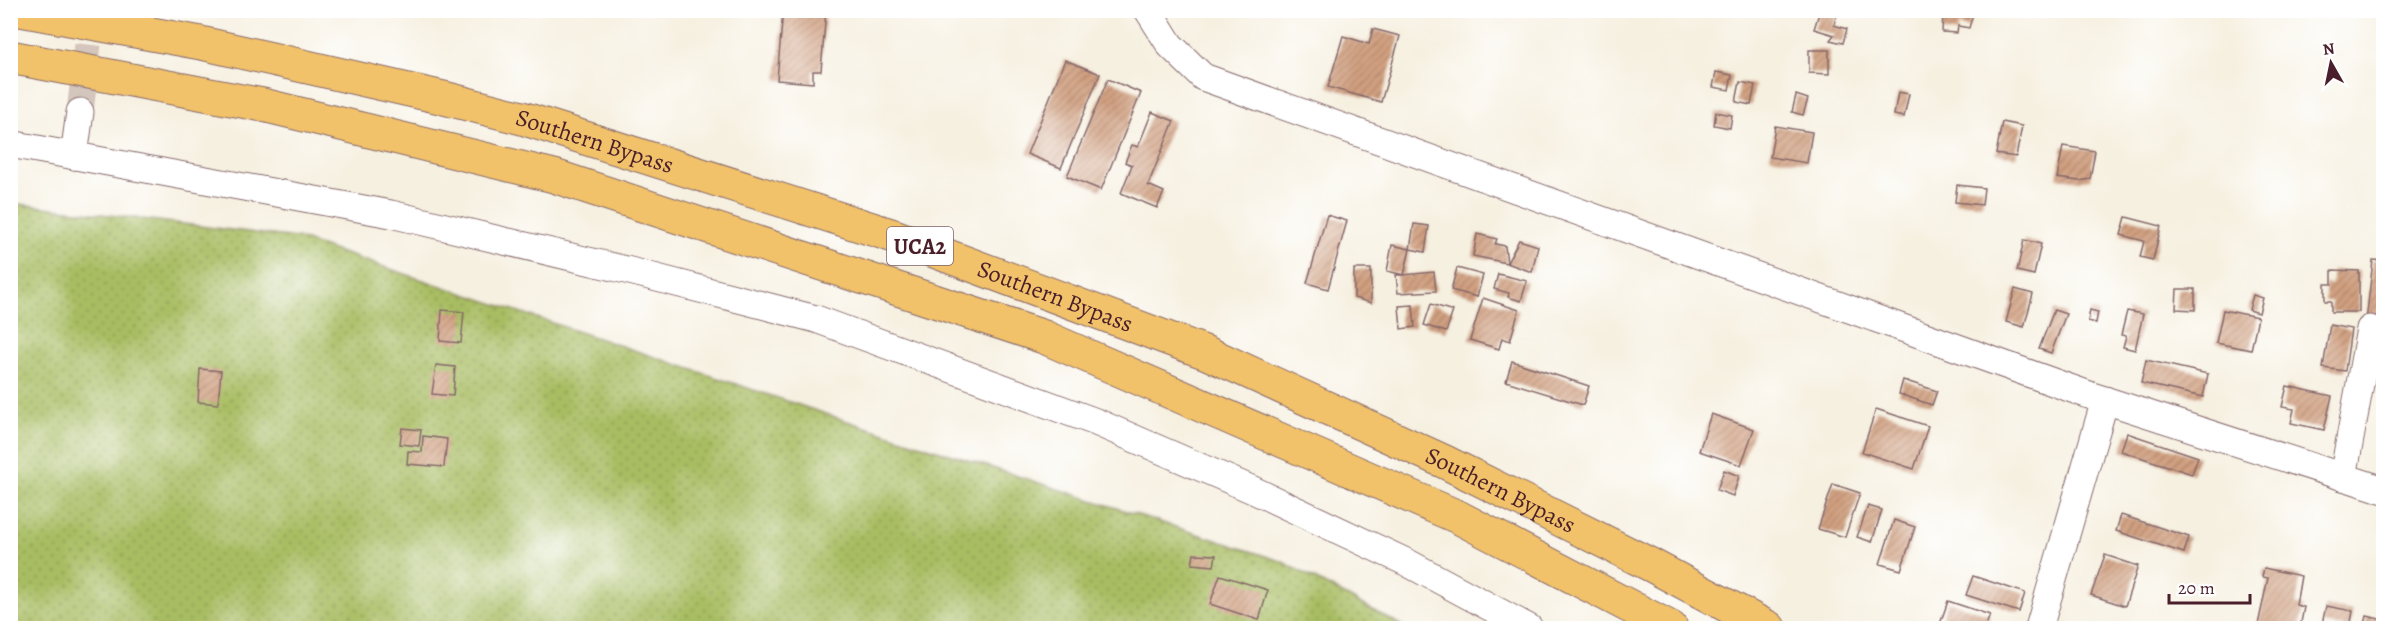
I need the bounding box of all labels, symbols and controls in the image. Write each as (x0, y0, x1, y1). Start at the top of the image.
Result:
north arrow (2301, 33, 2361, 93)
text: N (2321, 37, 2337, 61)
street label: Southern Bypass (512, 101, 678, 181)
road number: UCA2 (887, 227, 953, 265)
street label: Southern Bypass (973, 253, 1138, 340)
street label: Southern Bypass (1420, 439, 1581, 541)
scale bar (2169, 567, 2250, 605)
text: 20 m (2178, 576, 2215, 600)

